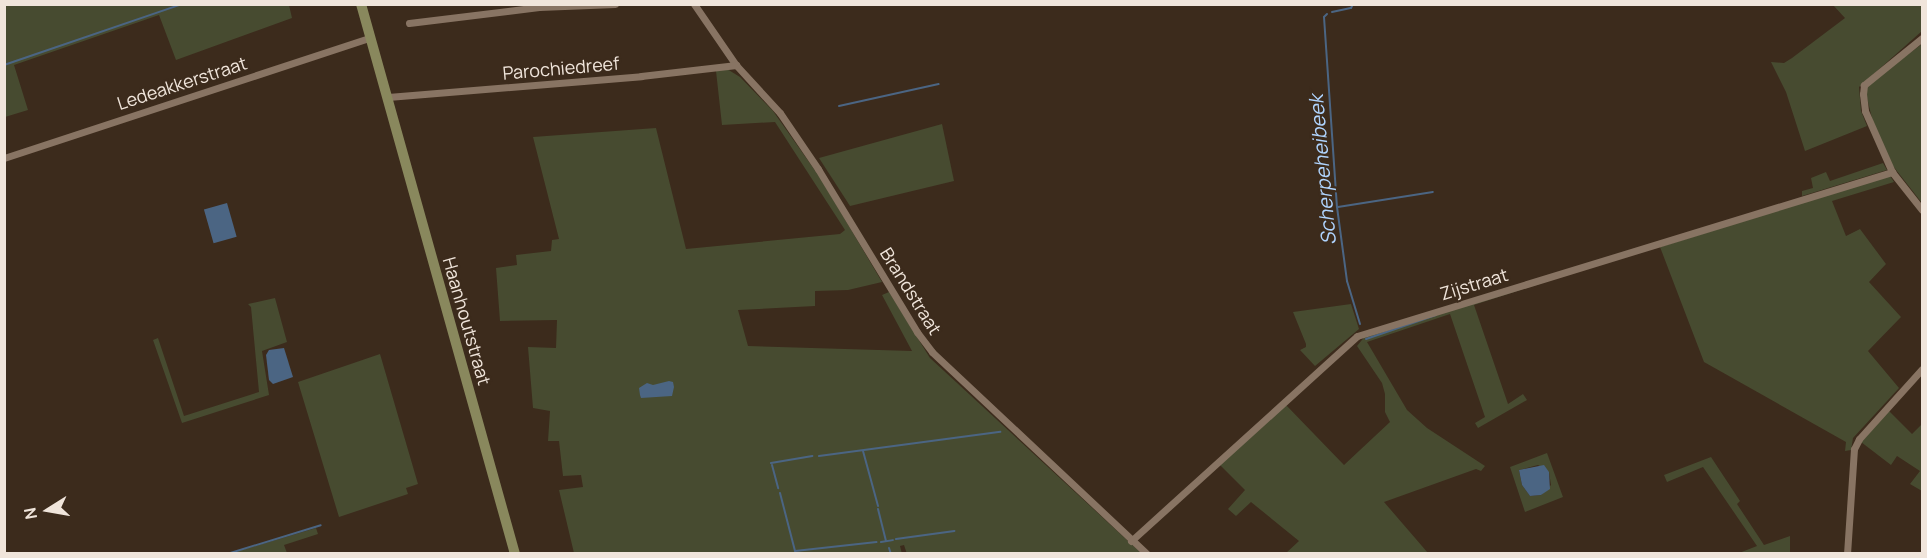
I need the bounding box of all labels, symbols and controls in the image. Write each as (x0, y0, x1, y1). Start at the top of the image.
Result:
street label: Ledeakkerstraat (114, 52, 250, 114)
street label: Parochiedreef (502, 52, 620, 84)
water label: Scherpeheibeek (1303, 94, 1341, 246)
street label: Brandstraat (876, 244, 946, 338)
street label: Haanhoutstraat (438, 254, 496, 388)
street label: Zijstraat (1437, 263, 1511, 305)
north arrow (18, 480, 78, 540)
text: N (18, 506, 42, 521)

